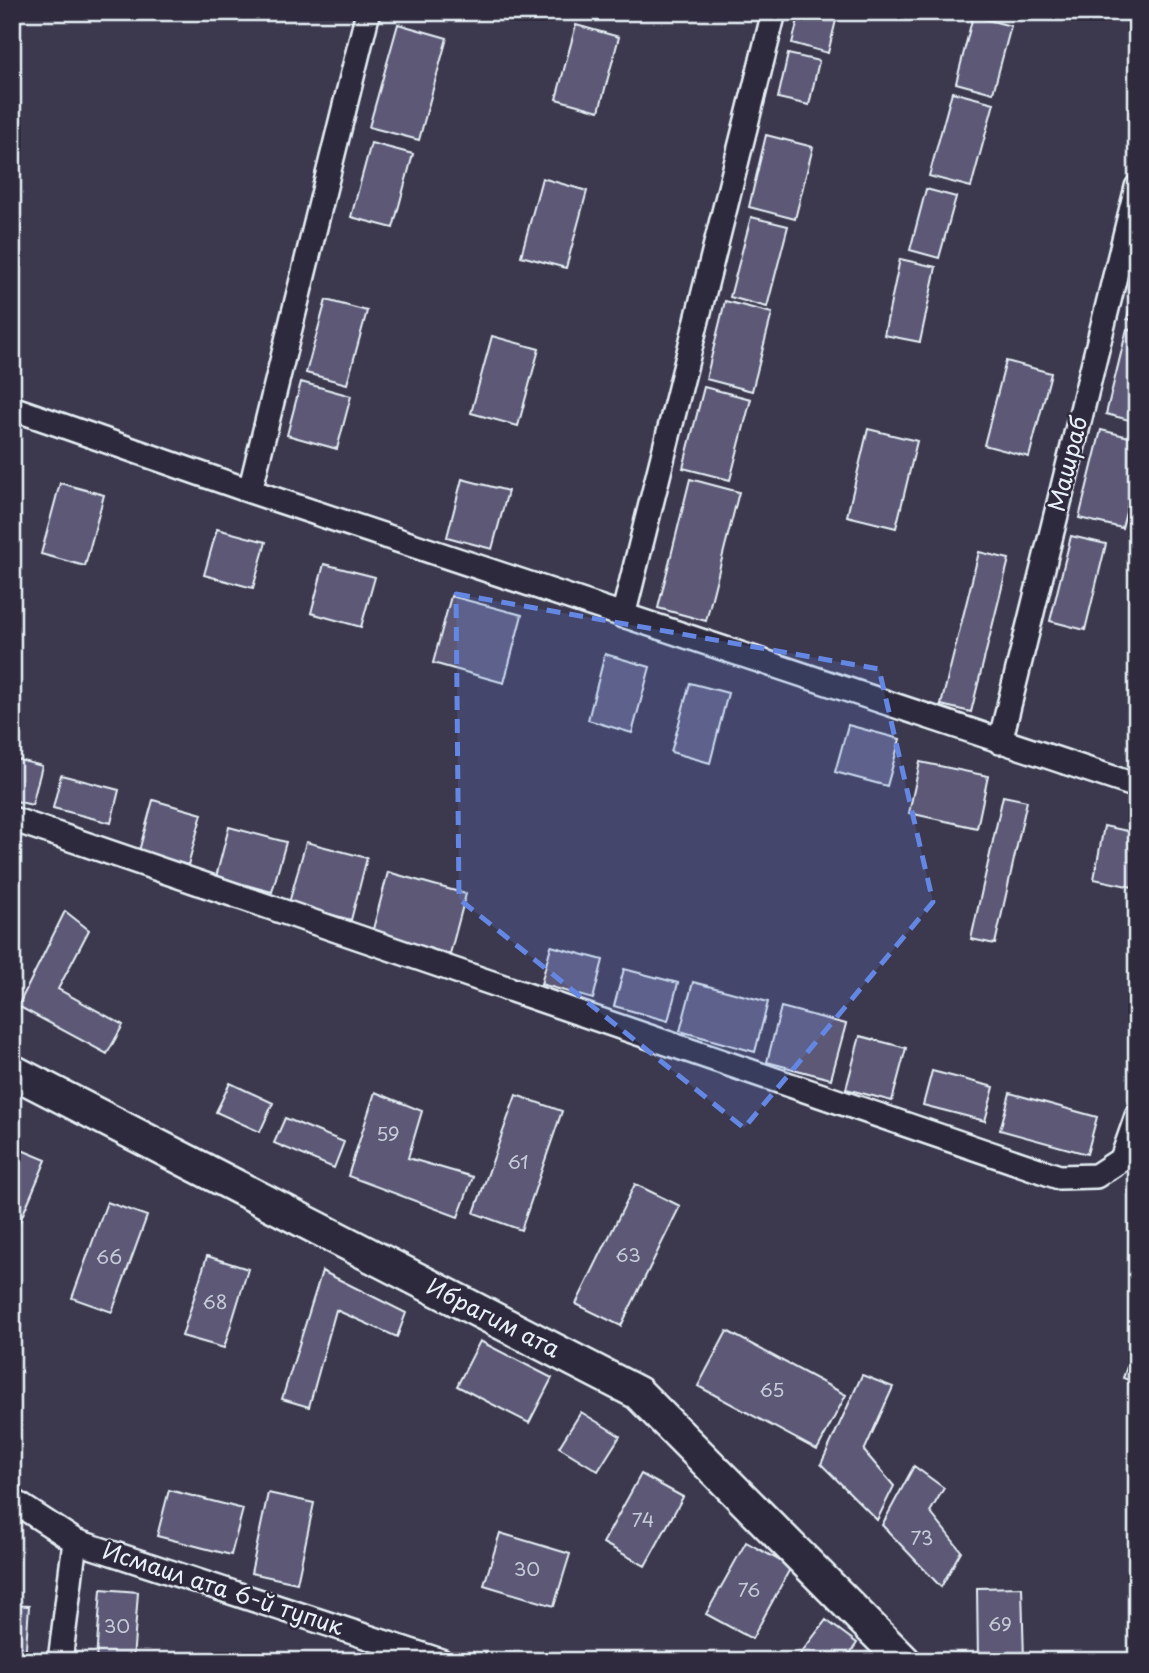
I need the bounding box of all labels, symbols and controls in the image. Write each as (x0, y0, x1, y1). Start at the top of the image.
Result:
street label: Машраб (1038, 412, 1095, 515)
house number: 59 (376, 1119, 400, 1147)
house number: 61 (507, 1147, 529, 1175)
house number: 63 (615, 1240, 641, 1268)
house number: 66 (96, 1242, 122, 1270)
street label: Ибрагим ата (421, 1268, 567, 1366)
house number: 68 (203, 1287, 227, 1315)
house number: 65 (759, 1375, 785, 1403)
house number: 74 (632, 1505, 654, 1533)
house number: 73 (911, 1523, 933, 1551)
street label: Исмаил ата 6-й тупик (99, 1532, 349, 1643)
house number: 30 (514, 1554, 540, 1582)
house number: 76 (738, 1575, 760, 1603)
house number: 69 (988, 1609, 1012, 1637)
house number: 30 (104, 1611, 130, 1639)

